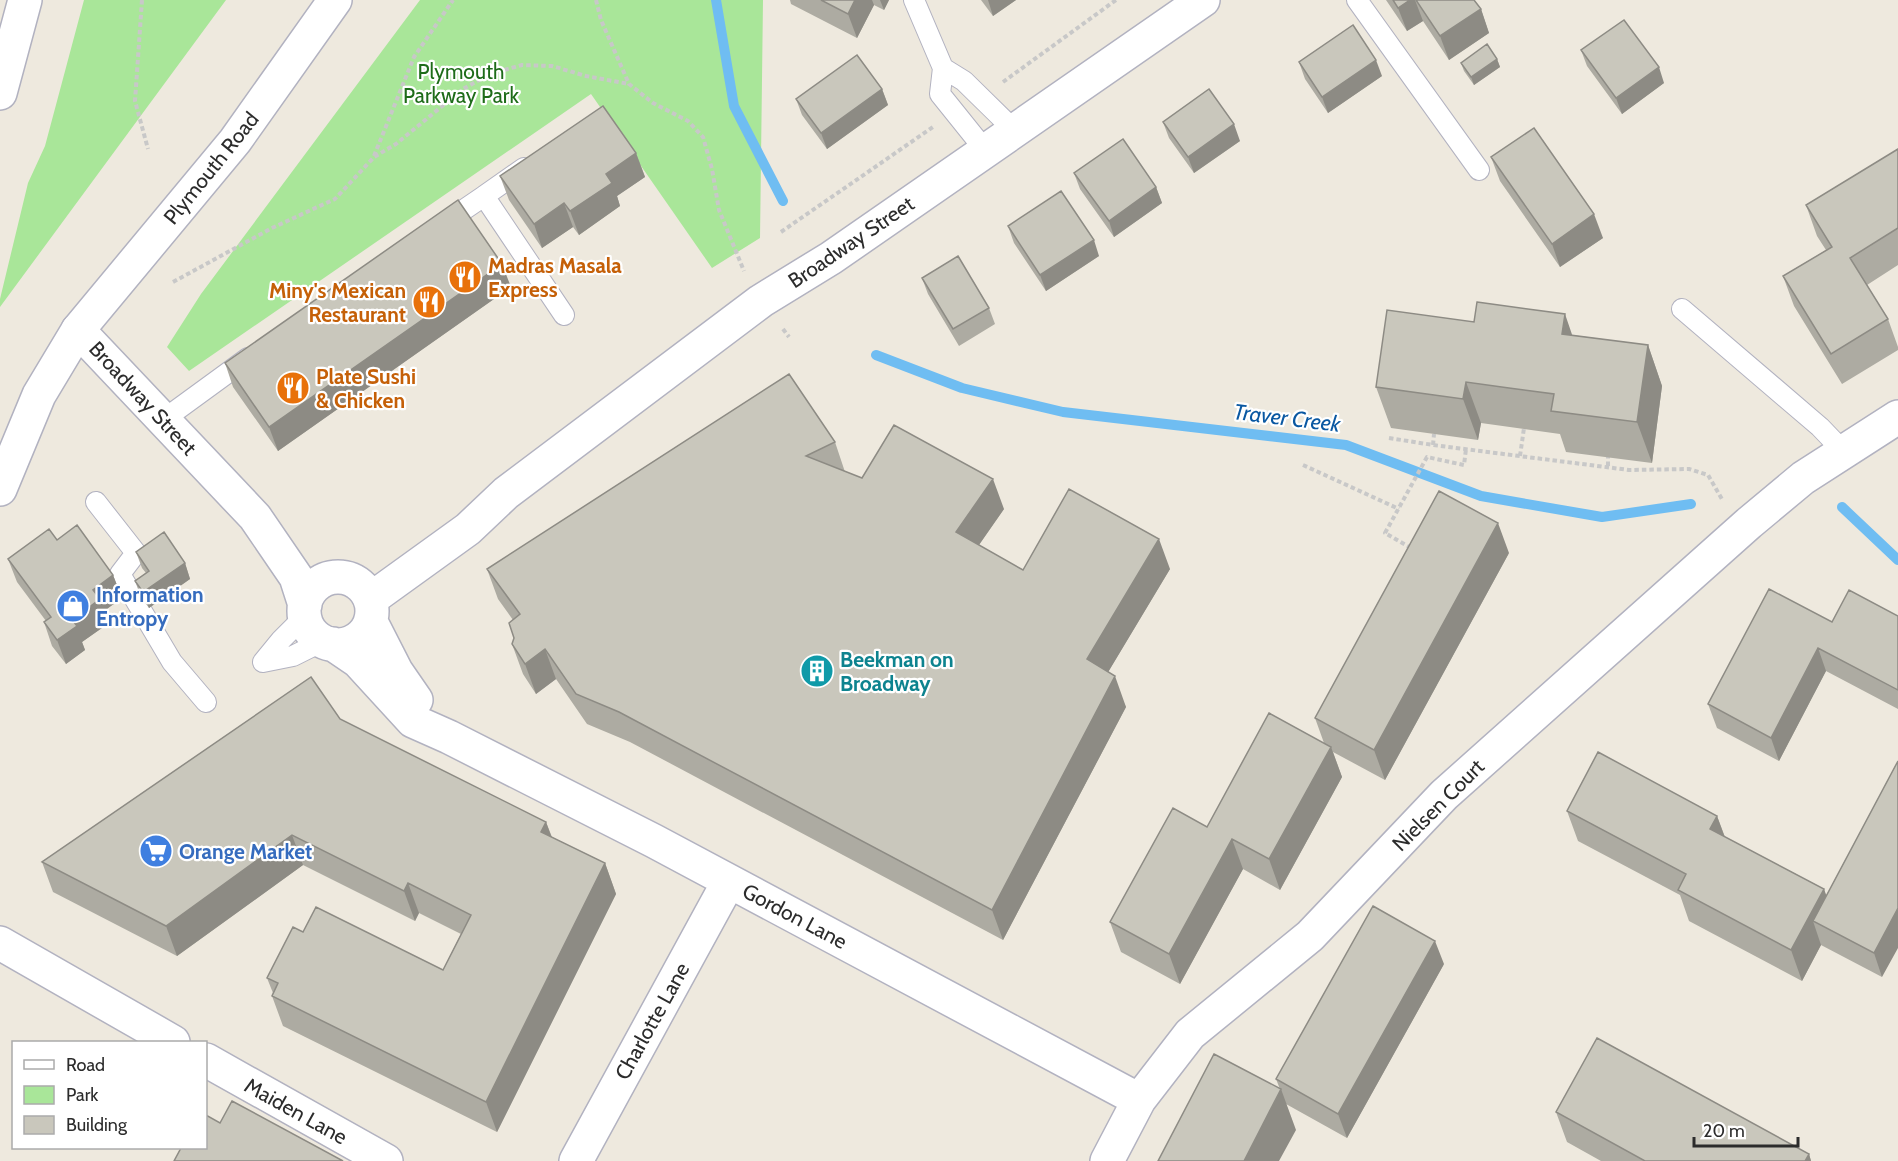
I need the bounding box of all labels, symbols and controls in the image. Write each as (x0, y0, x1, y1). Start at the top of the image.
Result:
park label: Plymouth Parkway Park (403, 59, 519, 108)
street label: Plymouth Road (158, 107, 264, 229)
street label: Broadway Street (783, 191, 919, 293)
place label: Madras Masala Express (488, 253, 622, 302)
restaurant icon: Madras Masala Express (447, 259, 483, 295)
place label: Miny's Mexican Restaurant (269, 278, 406, 327)
restaurant icon: Miny's Mexican Restaurant (411, 284, 447, 320)
street label: Broadway Street (84, 336, 202, 460)
place label: Plate Sushi & Chicken (316, 364, 416, 413)
restaurant icon: Plate Sushi & Chicken (275, 370, 311, 406)
water label: Traver Creek (1232, 398, 1343, 438)
place label: Information Entropy (96, 582, 204, 631)
shop icon: Information Entropy (55, 588, 91, 624)
place label: Beekman on Broadway (840, 647, 954, 696)
building icon: Beekman on Broadway (799, 653, 835, 689)
street label: Nielsen Court (1387, 754, 1489, 856)
supermarket icon: Orange Market (138, 833, 174, 869)
place label: Orange Market (179, 839, 312, 864)
street label: Gordon Lane (739, 878, 852, 954)
street label: Charlotte Lane (610, 958, 695, 1084)
legend (12, 1041, 207, 1149)
text: Road (66, 1054, 105, 1076)
street label: Maiden Lane (240, 1073, 352, 1150)
text: Park (66, 1084, 99, 1106)
scale bar (1694, 1110, 1798, 1148)
text: Building (66, 1114, 128, 1136)
text: 20 m (1703, 1120, 1745, 1142)

